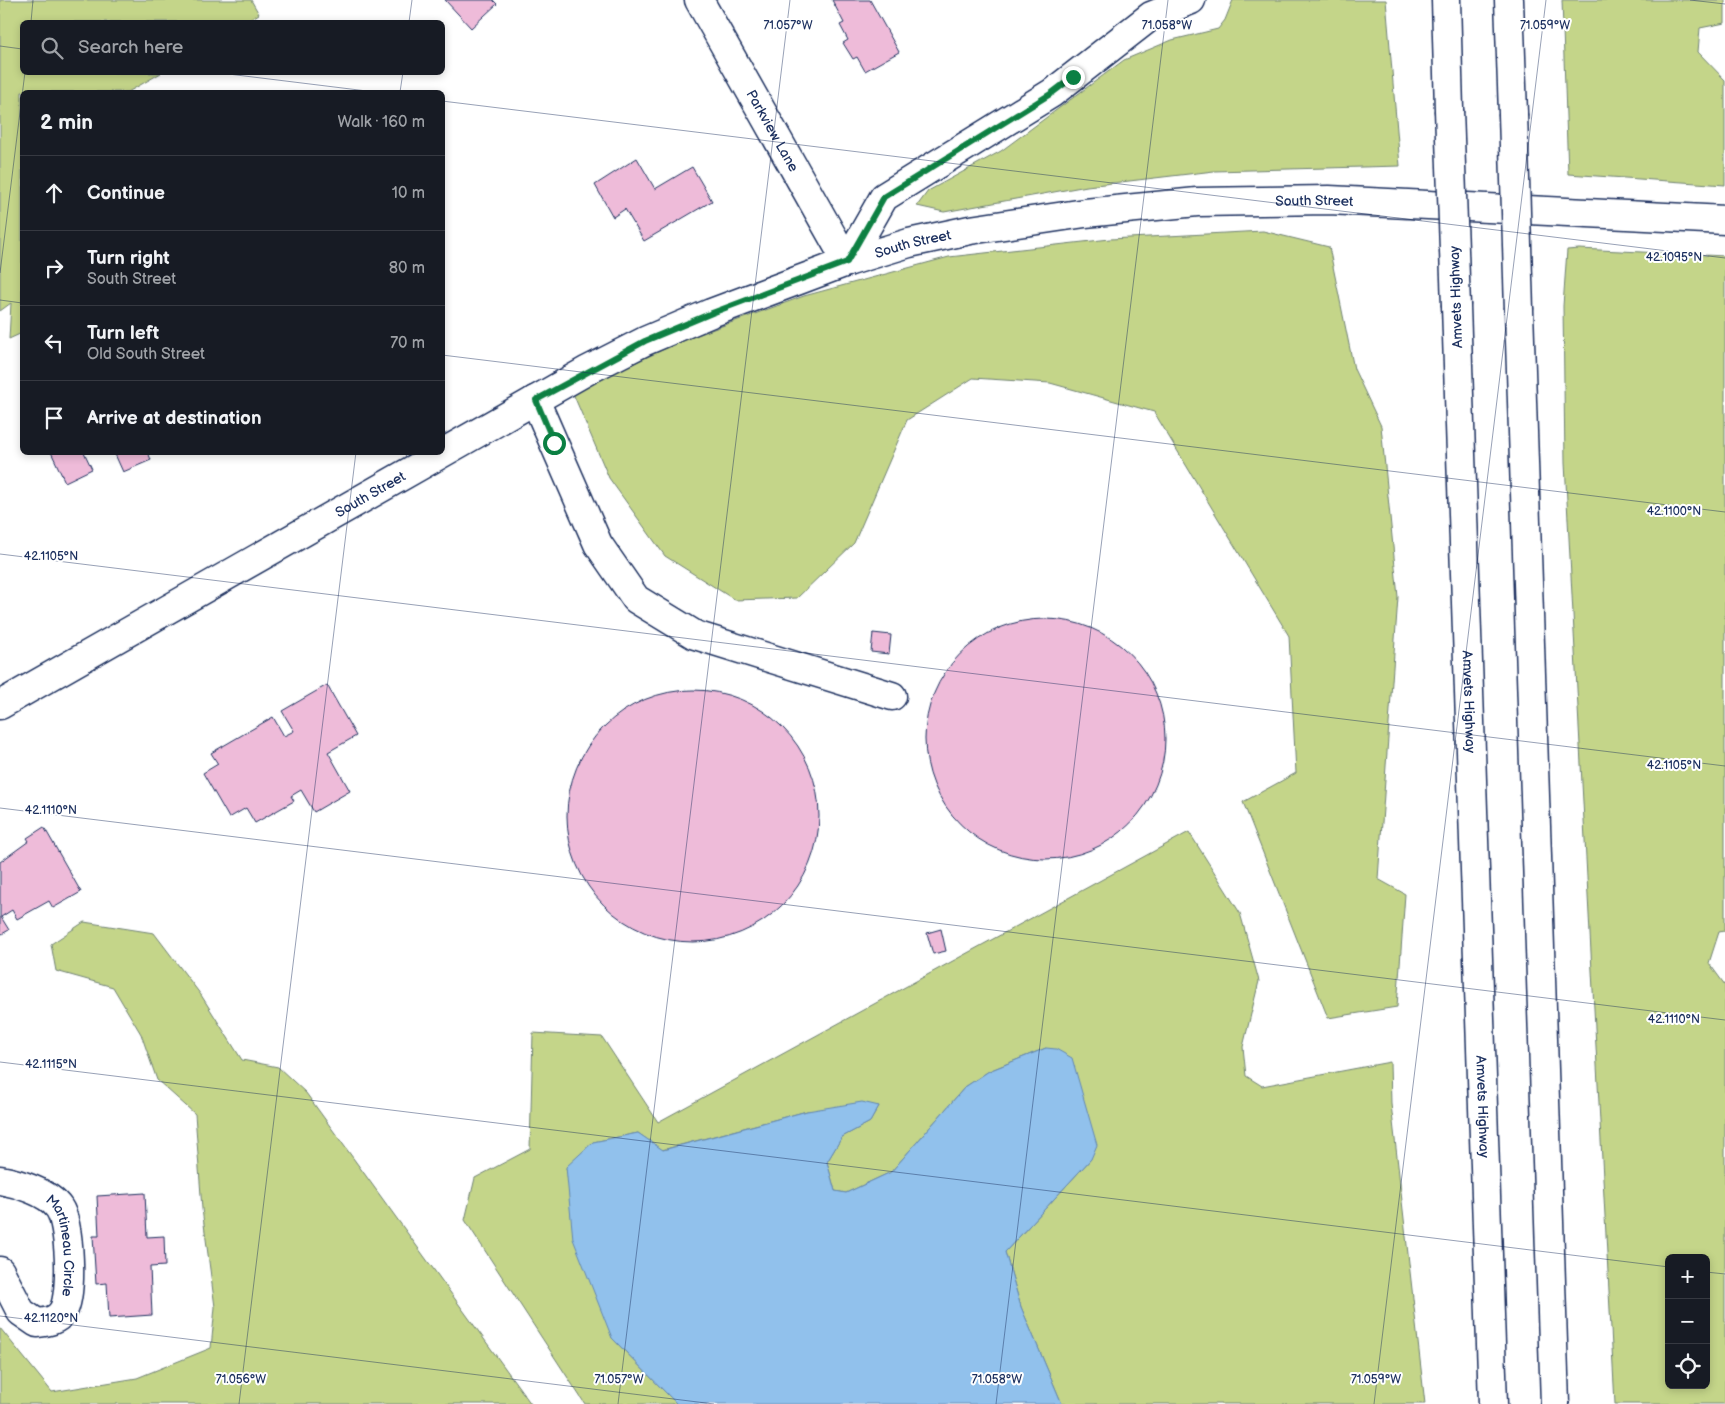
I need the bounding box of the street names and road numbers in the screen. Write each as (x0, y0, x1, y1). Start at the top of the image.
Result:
street label: Parkview Lane (743, 87, 803, 175)
street label: South Street (1275, 191, 1355, 210)
street label: South Street (873, 226, 953, 262)
street label: Amvets Highway (1446, 245, 1466, 349)
street label: South Street (332, 467, 409, 521)
street label: Amvets Highway (1459, 650, 1480, 754)
street label: Amvets Highway (1473, 1055, 1493, 1159)
street label: Martineau Circle (43, 1191, 78, 1298)

